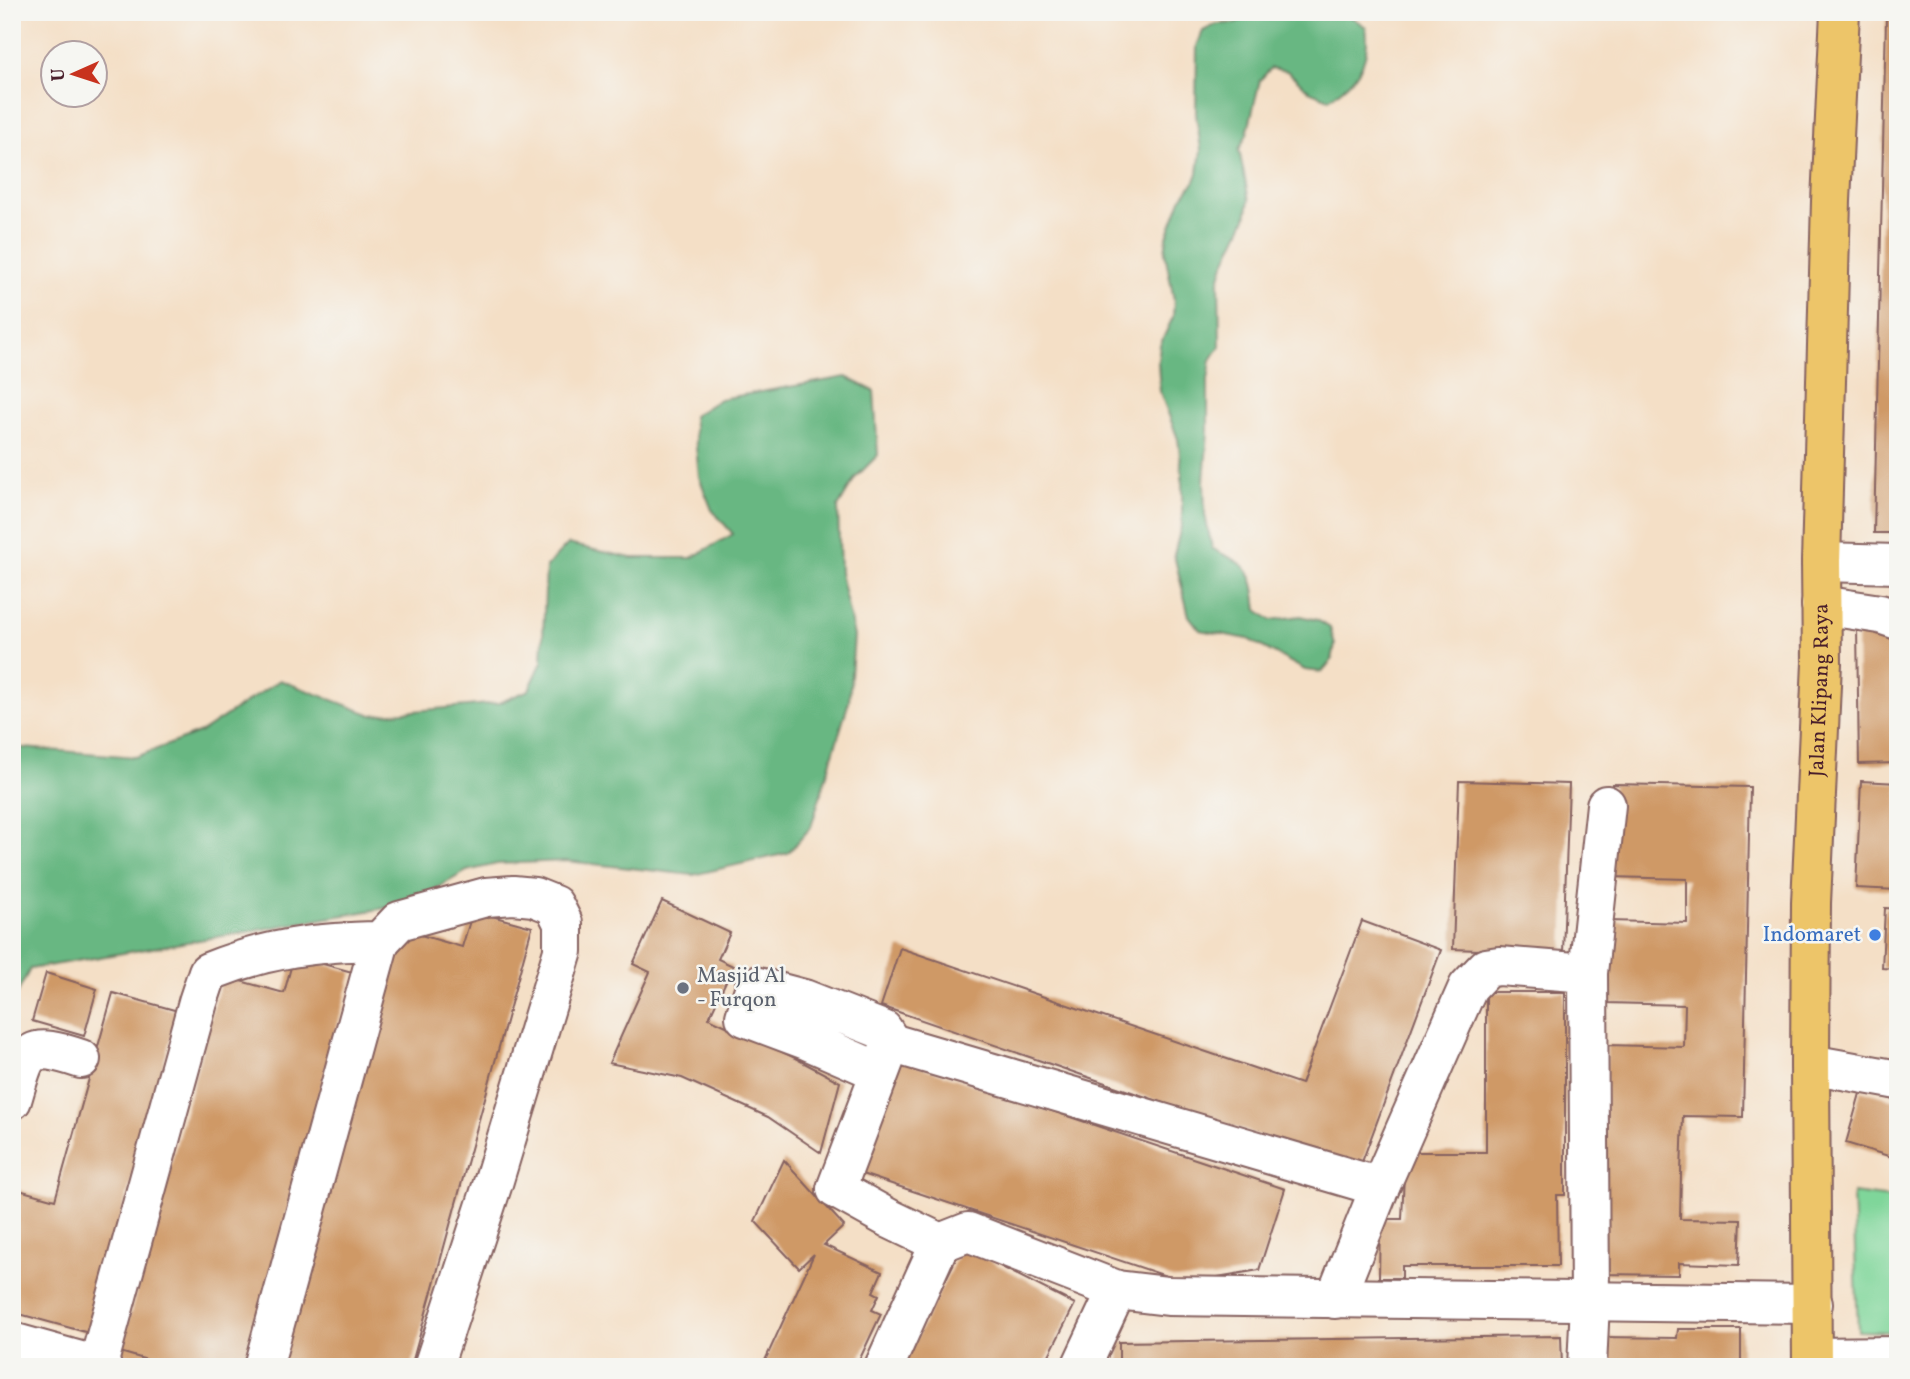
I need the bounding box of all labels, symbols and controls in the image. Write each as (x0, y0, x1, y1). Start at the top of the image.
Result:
north arrow (38, 38, 108, 108)
text: U (46, 68, 72, 82)
street label: Jalan Klipang Raya (1802, 603, 1837, 778)
place label: Indomaret (1763, 921, 1861, 950)
marker: Indomaret (1867, 927, 1883, 943)
place label: Masjid Al - Furqon (697, 962, 785, 1015)
marker: Masjid Al - Furqon (675, 980, 691, 996)

